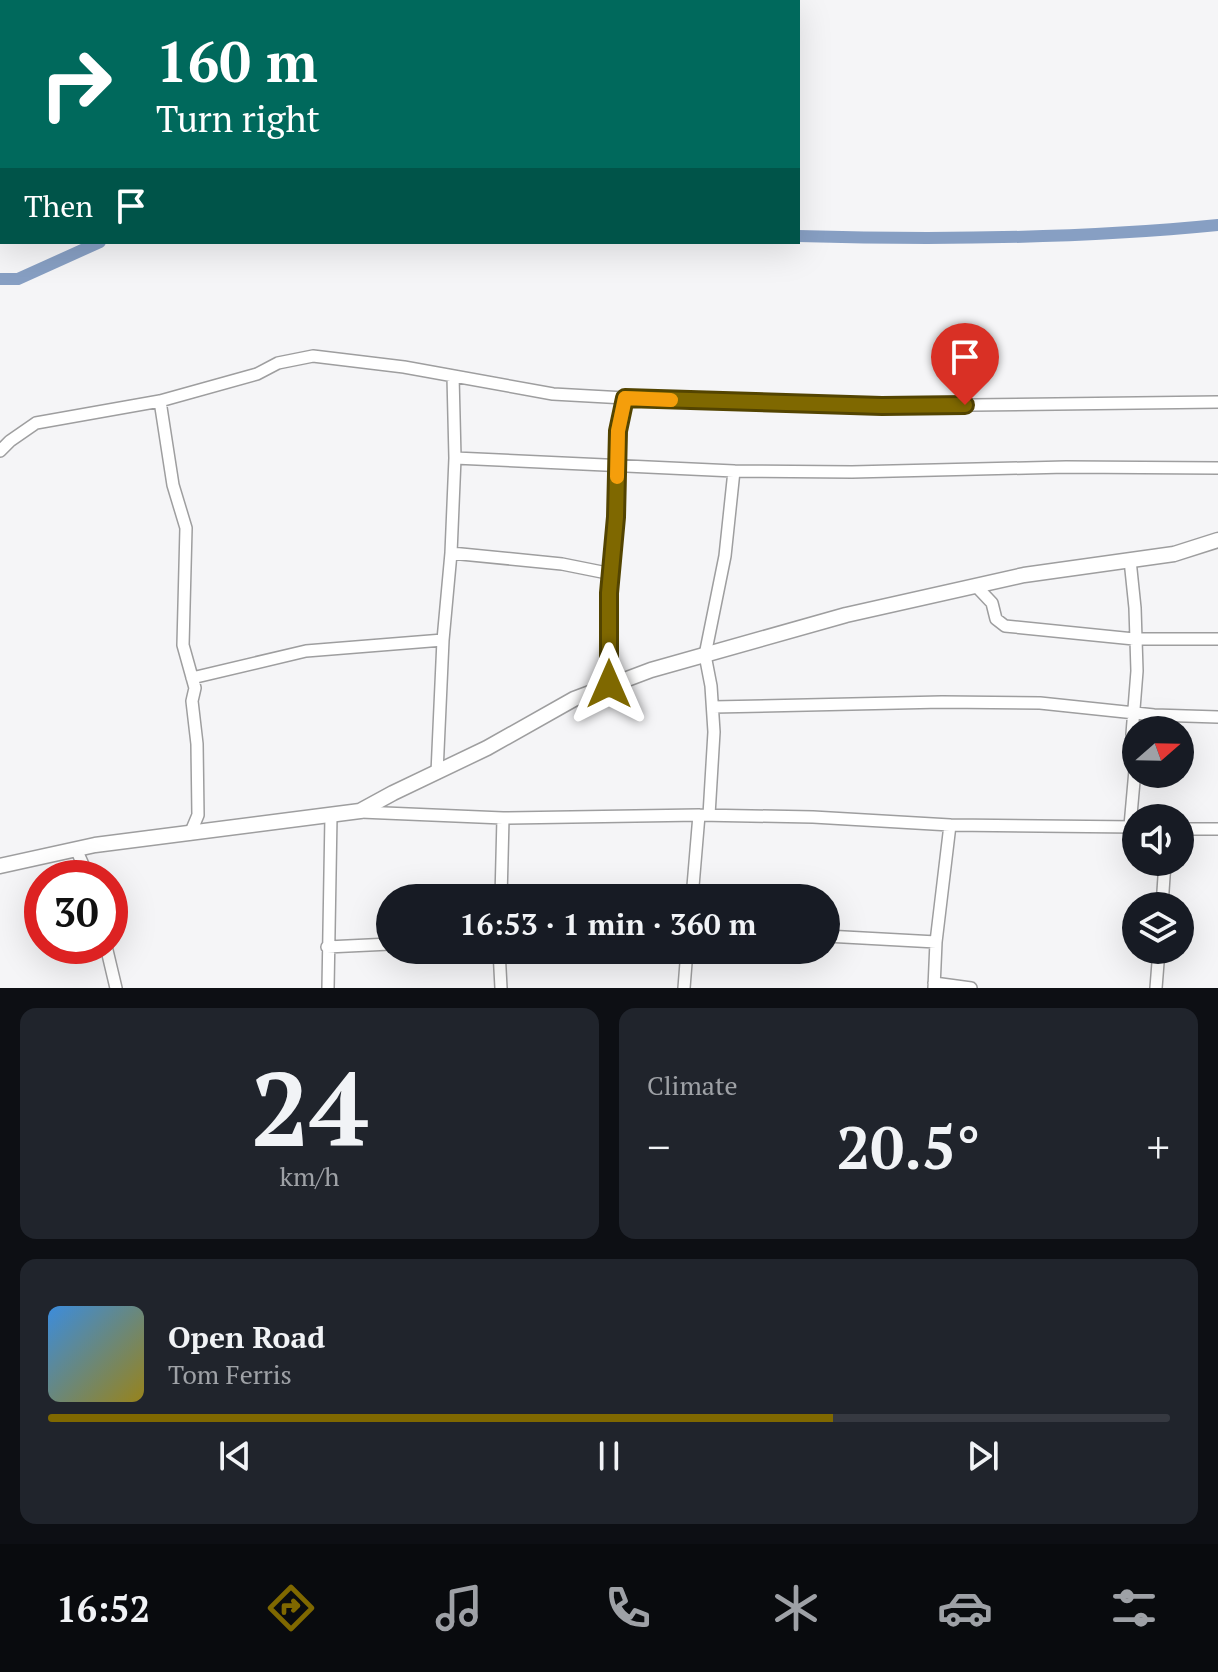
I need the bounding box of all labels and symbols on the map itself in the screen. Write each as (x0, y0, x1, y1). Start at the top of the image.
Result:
pin (931, 323, 999, 405)
position arrow (567, 642, 651, 726)
north arrow (1122, 716, 1194, 788)
speed limit sign: 30 (24, 860, 128, 964)

